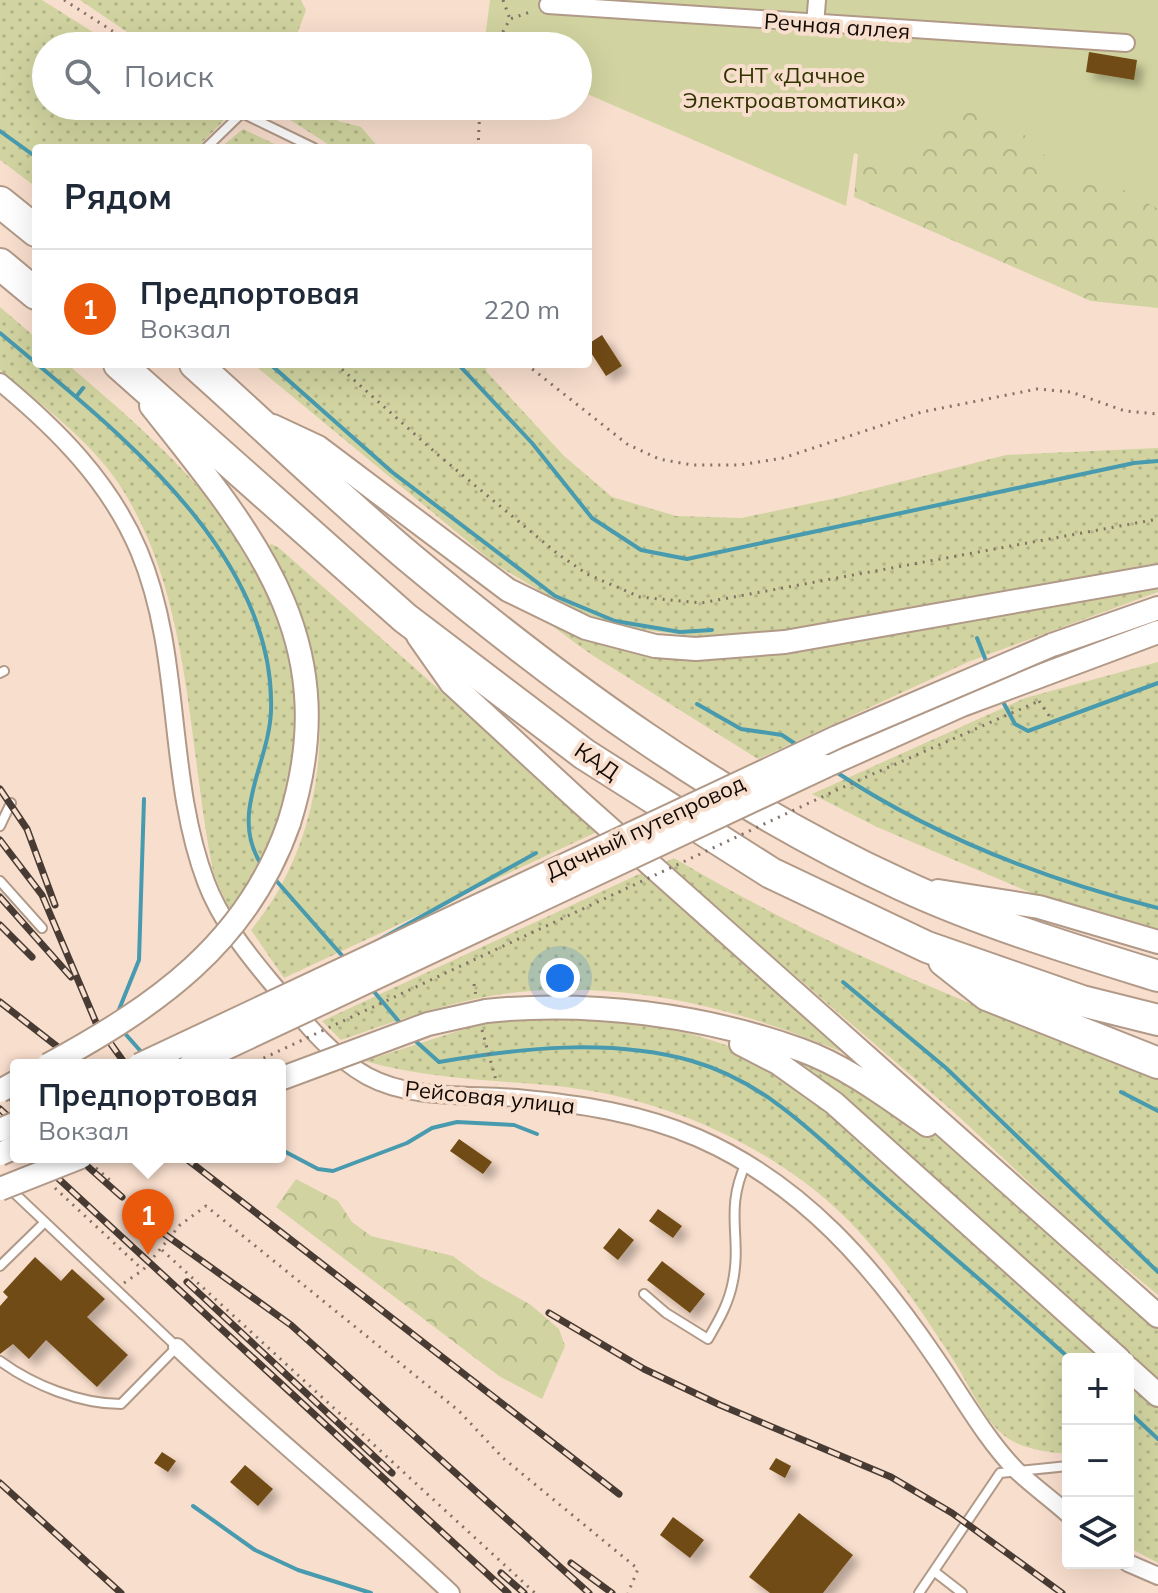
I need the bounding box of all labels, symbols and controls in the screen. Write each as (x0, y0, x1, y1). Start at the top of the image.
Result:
street label: Речная аллея (763, 7, 911, 45)
search box (32, 32, 592, 120)
icon: search (60, 54, 104, 98)
text: Поиск (124, 57, 214, 95)
park label: СНТ «Дачное Электроавтоматика» (682, 61, 906, 114)
text: Рядом (64, 175, 172, 218)
text: Предпортовая (140, 274, 360, 312)
text: 1 (82, 293, 98, 326)
text: 220 m (484, 293, 560, 326)
text: Вокзал (140, 312, 231, 345)
street label: КАД (569, 736, 625, 786)
street label: Дачный путепровод (541, 769, 749, 885)
your location (540, 958, 580, 998)
popup (10, 1059, 286, 1163)
street label: Рейсовая улица (404, 1074, 576, 1120)
text: Предпортовая (38, 1076, 258, 1114)
text: Вокзал (38, 1114, 129, 1147)
pin: 1 (122, 1189, 174, 1255)
map controls (1062, 1353, 1134, 1569)
button: + (1062, 1353, 1134, 1425)
button: − (1062, 1425, 1134, 1497)
button: layers (1062, 1497, 1134, 1569)

